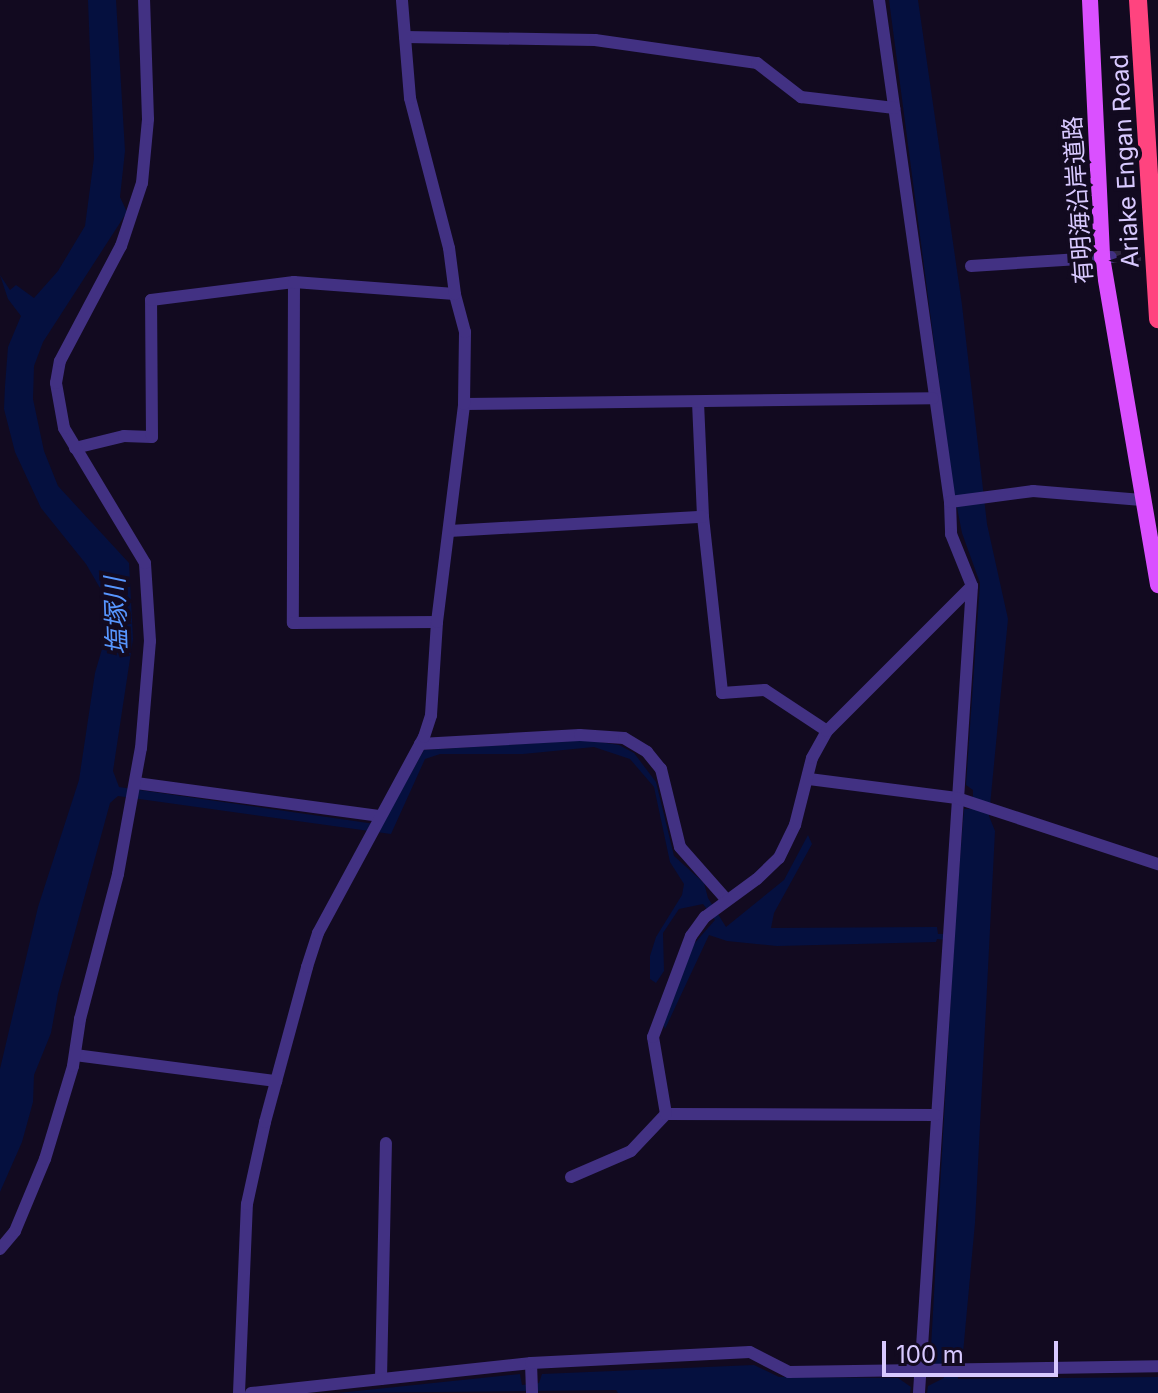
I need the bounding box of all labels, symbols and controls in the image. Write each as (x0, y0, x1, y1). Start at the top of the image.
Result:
street label: Ariake Engan Road (1105, 53, 1145, 269)
street label: 有明海沿岸道路 (1058, 115, 1098, 285)
water label: 塩塚川 (99, 576, 133, 656)
scale bar (886, 1325, 1062, 1375)
text: 100 m (896, 1340, 964, 1369)

